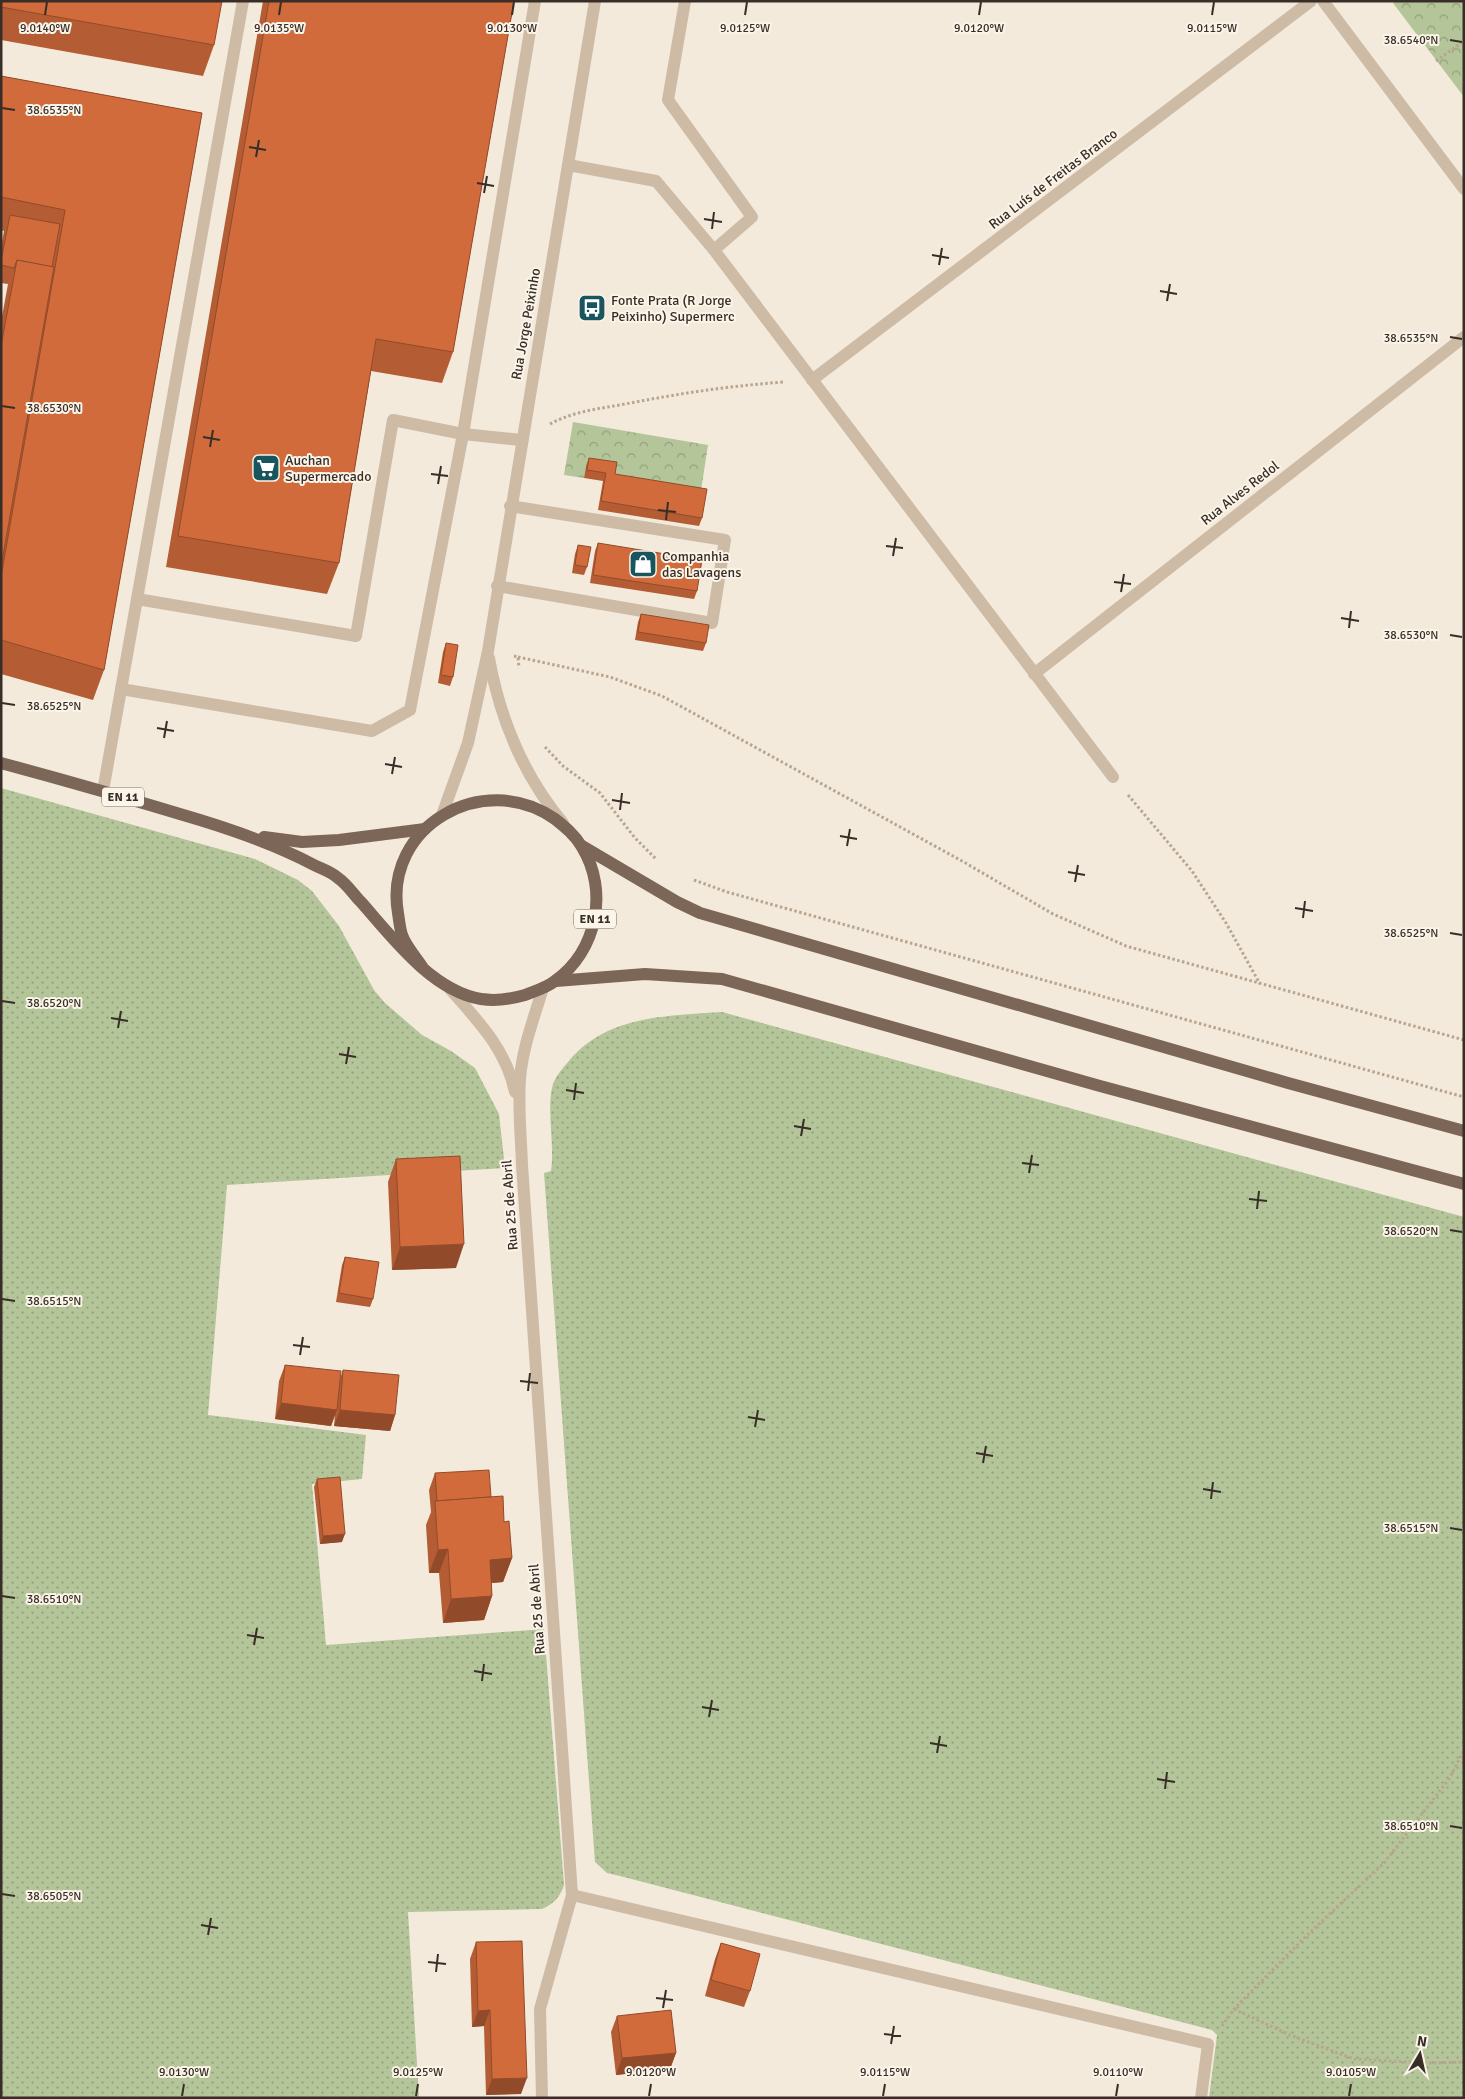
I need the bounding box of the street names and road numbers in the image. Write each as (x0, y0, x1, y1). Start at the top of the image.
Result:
street label: Rua Luís de Freitas Branco (985, 125, 1121, 233)
street label: Rua Jorge Peixinho (508, 267, 544, 381)
street label: Rua Alves Redol (1197, 457, 1283, 529)
road number: EN 11 (102, 788, 144, 806)
road number: EN 11 (574, 910, 616, 929)
street label: Rua 25 de Abril (498, 1159, 522, 1251)
street label: Rua 25 de Abril (525, 1563, 549, 1655)

